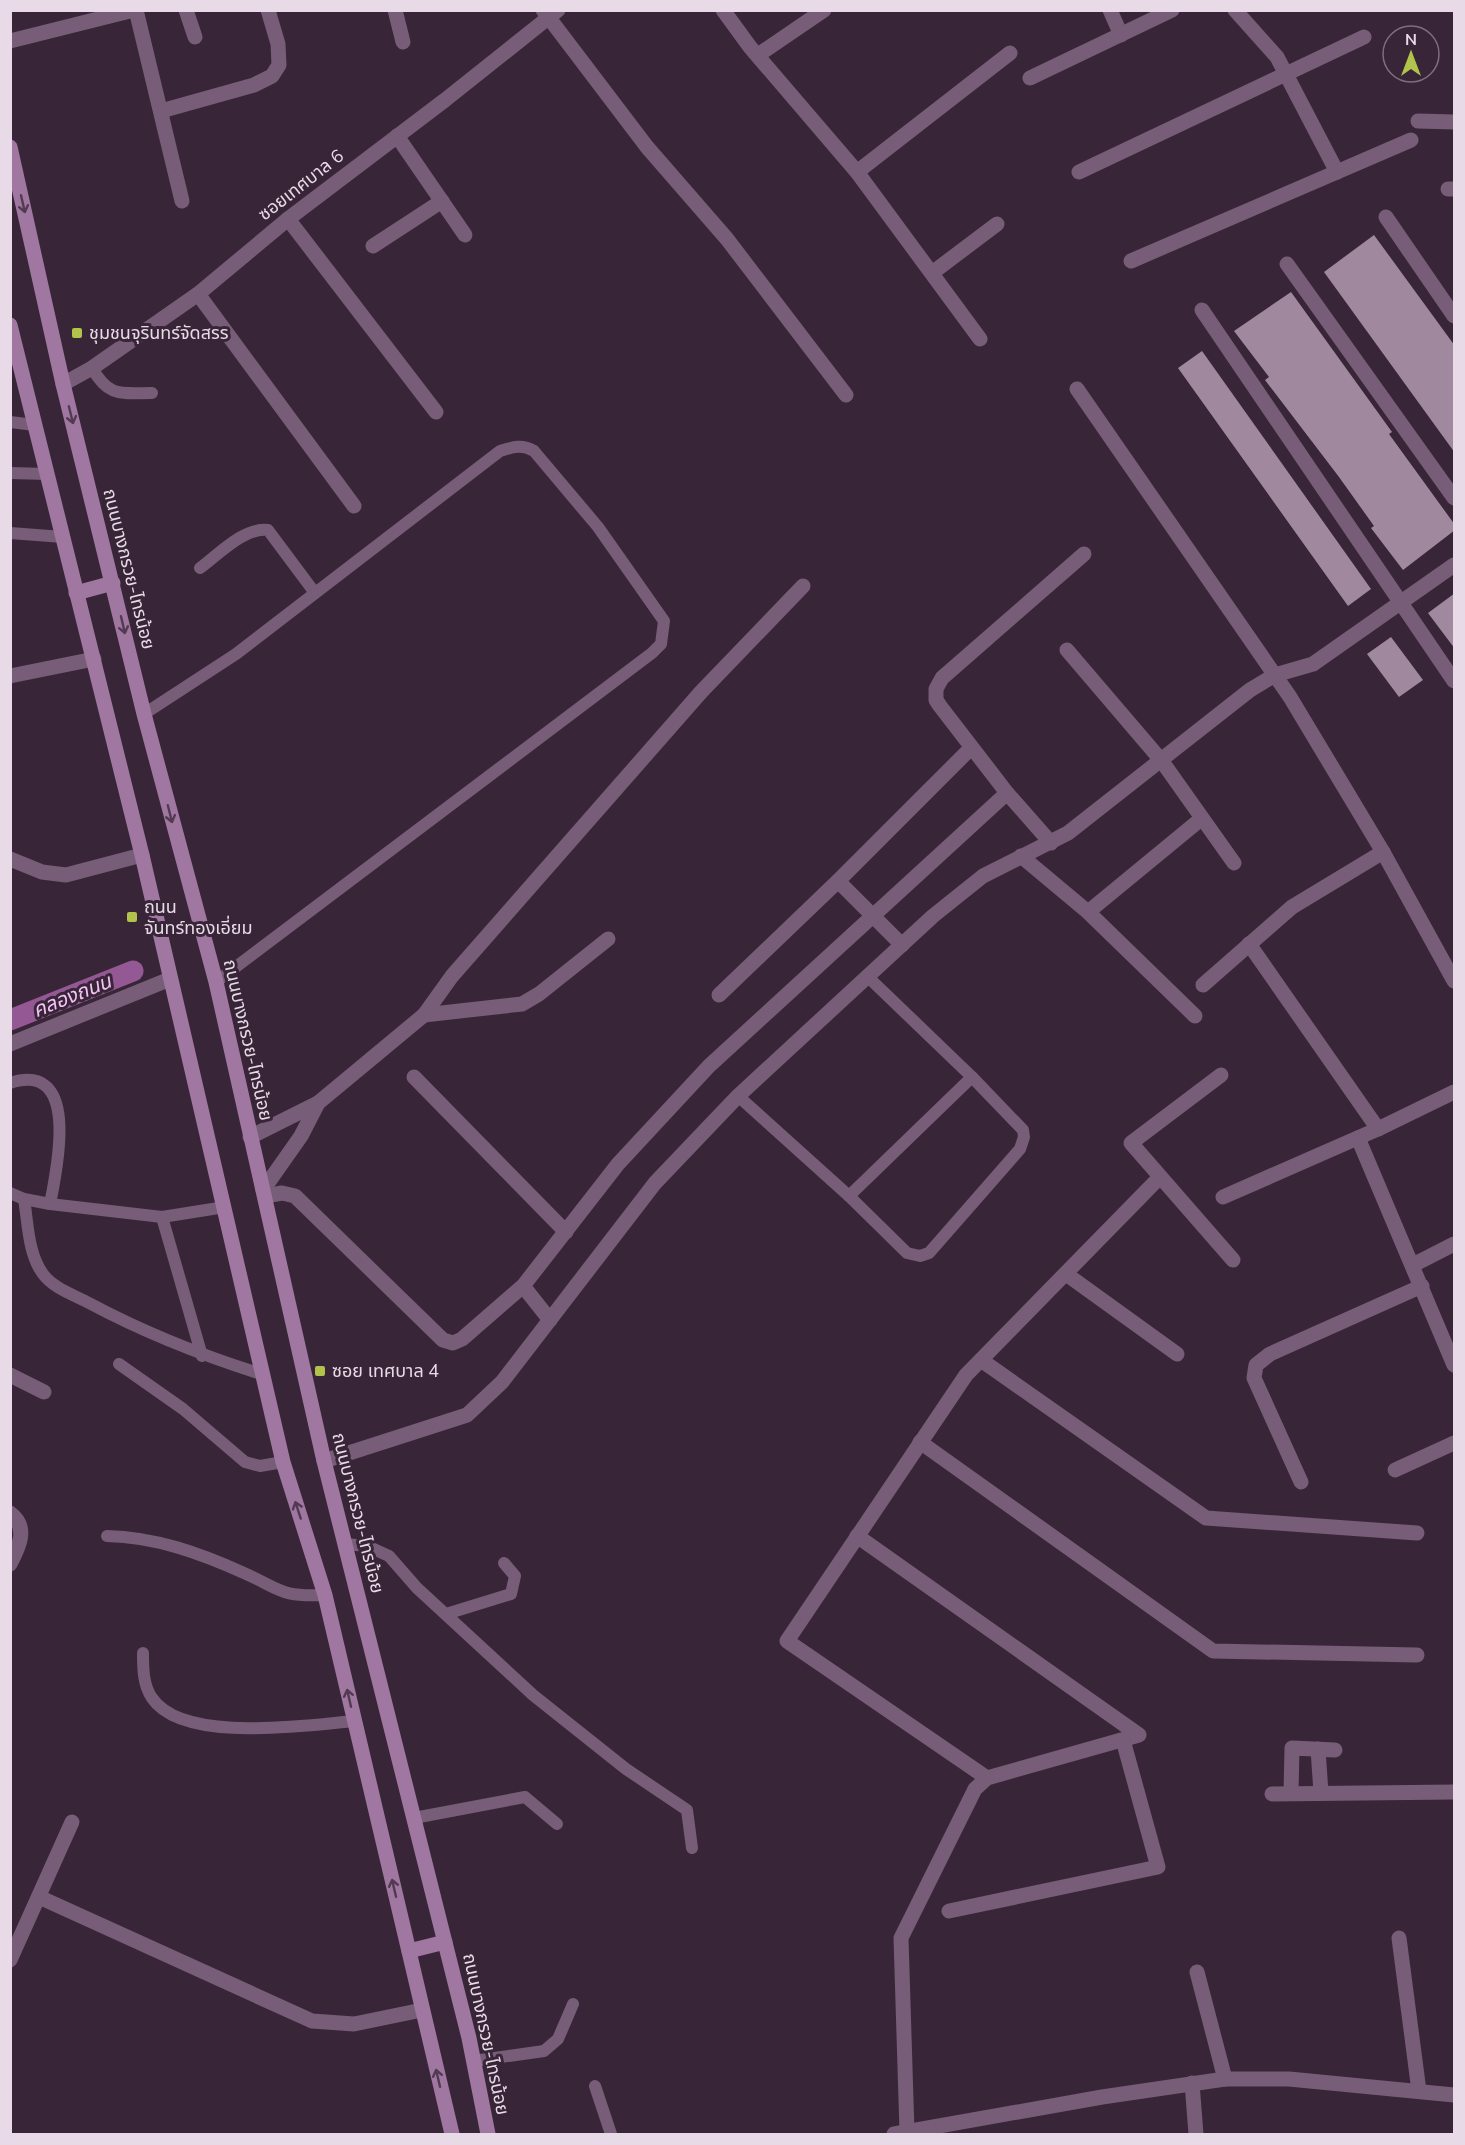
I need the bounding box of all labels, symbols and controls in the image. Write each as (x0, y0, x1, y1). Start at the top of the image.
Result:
north arrow (1381, 24, 1441, 84)
text: N (1405, 29, 1417, 51)
street label: ซอยเทศบาล 6 (253, 144, 349, 226)
one-way arrow (18, 195, 30, 214)
place label: ชุมชนจุรินทร์จัดสรร (89, 321, 229, 345)
marker: ชุมชนจุรินทร์จัดสรร (70, 326, 84, 340)
one-way arrow (66, 405, 77, 424)
street label: ถนนบางกรวย-ไทรน้อย (97, 486, 161, 652)
one-way arrow (117, 615, 129, 634)
one-way arrow (165, 804, 176, 823)
place label: ถนน จันทร์ทองเอี่ยม (144, 895, 253, 940)
marker: ถนน จันทร์ทองเอี่ยม (125, 910, 139, 924)
street label: ถนนบางกรวย-ไทรน้อย (218, 957, 278, 1123)
water label: คลองถนน (29, 967, 117, 1024)
place label: ซอย เทศบาล 4 (332, 1359, 439, 1383)
marker: ซอย เทศบาล 4 (313, 1364, 327, 1378)
street label: ถนนบางกรวย-ไทรน้อย (326, 1430, 390, 1596)
one-way arrow (292, 1501, 303, 1520)
one-way arrow (343, 1689, 355, 1708)
one-way arrow (387, 1878, 399, 1897)
street label: ถนนบางกรวย-ไทรน้อย (457, 1951, 515, 2117)
one-way arrow (432, 2068, 444, 2087)

